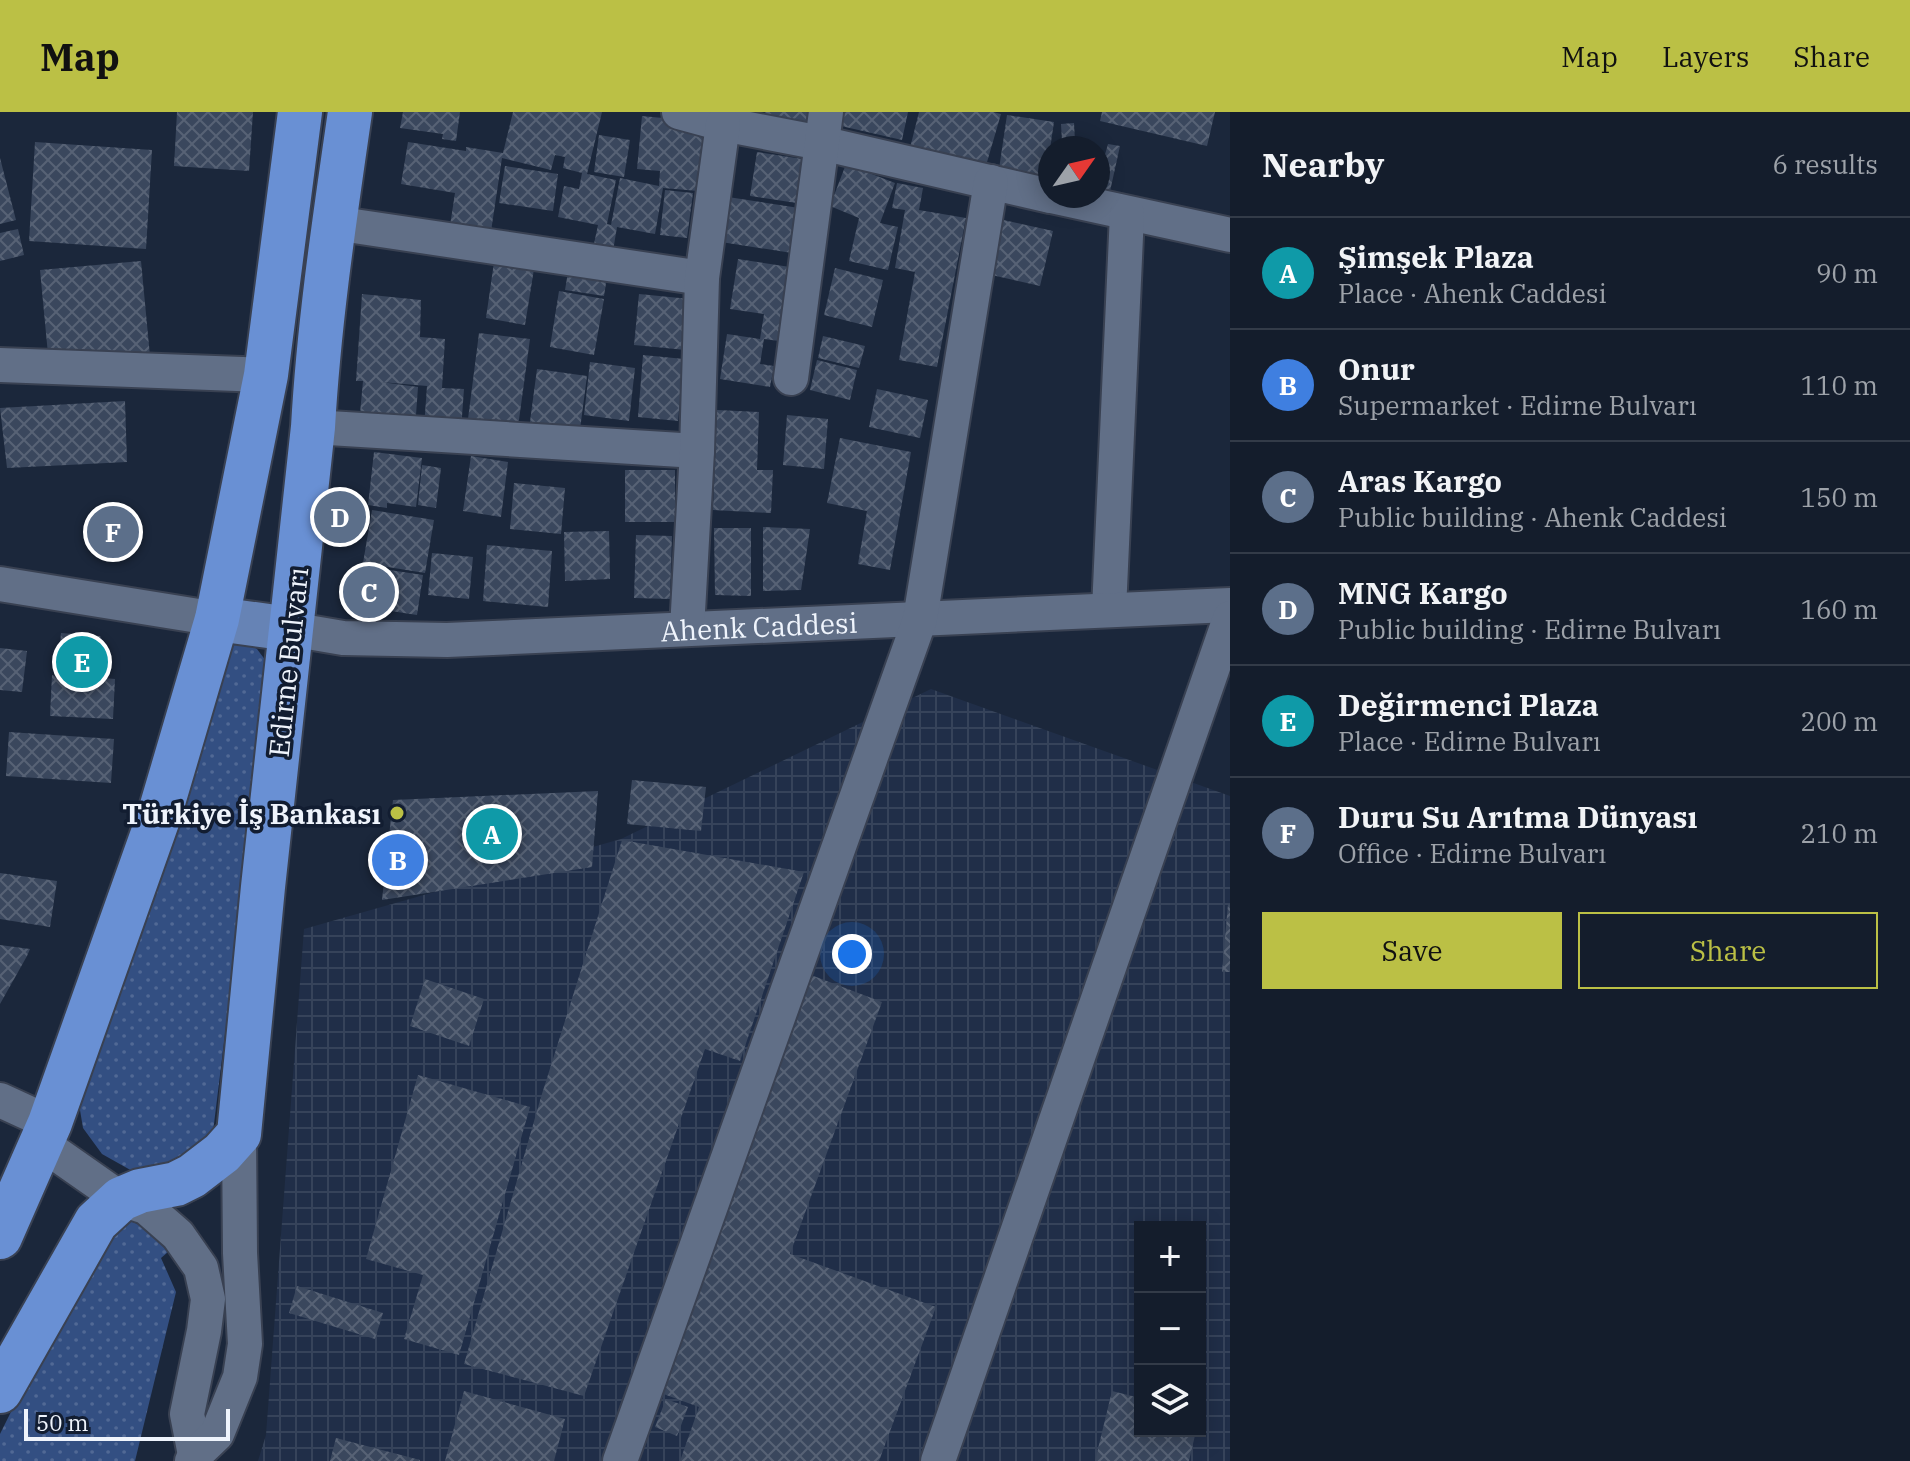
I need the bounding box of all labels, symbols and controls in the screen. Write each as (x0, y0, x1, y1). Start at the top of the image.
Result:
text: Map (40, 32, 120, 81)
text: Map (1561, 38, 1618, 75)
text: Layers (1662, 38, 1749, 75)
text: Share (1793, 38, 1870, 75)
north arrow (1038, 136, 1110, 208)
text: Nearby (1262, 142, 1384, 186)
text: 6 results (1772, 147, 1878, 181)
text: Şimşek Plaza (1338, 237, 1534, 276)
text: A (1279, 256, 1297, 290)
text: 90 m (1816, 256, 1878, 290)
text: Place · Ahenk Caddesi (1338, 276, 1607, 310)
text: Onur (1338, 349, 1415, 388)
text: B (1279, 368, 1297, 402)
text: 110 m (1800, 368, 1878, 402)
text: Supermarket · Edirne Bulvarı (1338, 388, 1697, 422)
text: Aras Kargo (1338, 461, 1502, 500)
text: C (1279, 480, 1297, 514)
text: 150 m (1800, 480, 1878, 514)
pin: D (314, 487, 366, 547)
text: Public building · Ahenk Caddesi (1338, 500, 1727, 534)
pin: F (87, 502, 139, 562)
pin: C (343, 562, 395, 622)
street label: Edirne Bulvarı (260, 565, 316, 759)
text: MNG Kargo (1338, 573, 1508, 612)
text: D (1278, 592, 1298, 626)
text: 160 m (1800, 592, 1878, 626)
street label: Ahenk Caddesi (660, 603, 858, 649)
text: Public building · Edirne Bulvarı (1338, 612, 1721, 646)
pin: E (56, 632, 108, 692)
text: Değirmenci Plaza (1338, 685, 1599, 724)
text: E (1279, 704, 1297, 738)
text: 200 m (1800, 704, 1878, 738)
text: Place · Edirne Bulvarı (1338, 724, 1601, 758)
place label: Türkiye İş Bankası (122, 795, 381, 832)
text: Duru Su Arıtma Dünyası (1338, 797, 1698, 836)
marker: Türkiye İş Bankası (388, 804, 406, 822)
pin: A (466, 804, 518, 864)
text: F (1280, 816, 1296, 850)
text: 210 m (1800, 816, 1878, 850)
pin: B (372, 830, 424, 890)
text: Office · Edirne Bulvarı (1338, 836, 1607, 870)
button: Save (1262, 912, 1562, 989)
button: Share (1578, 912, 1878, 989)
your location (832, 934, 872, 974)
map controls (1134, 1221, 1206, 1437)
button: + (1134, 1221, 1206, 1293)
button: − (1134, 1293, 1206, 1365)
button: layers (1134, 1365, 1206, 1437)
scale bar (24, 1405, 230, 1441)
text: 50 m (36, 1408, 88, 1437)

